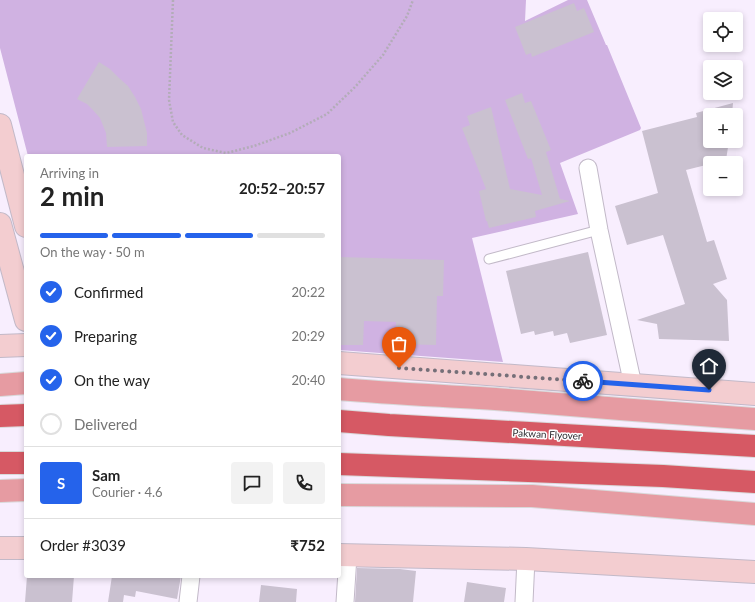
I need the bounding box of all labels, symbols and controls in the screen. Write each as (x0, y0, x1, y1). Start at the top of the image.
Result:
map controls (703, 12, 743, 196)
button: locate (703, 12, 743, 52)
button: layers (703, 60, 743, 100)
button: + (703, 108, 743, 148)
button: − (703, 156, 743, 196)
text: Arriving in (40, 165, 99, 181)
text: 20:52–20:57 (239, 179, 325, 197)
text: 2 min (40, 180, 104, 212)
text: On the way · 50 m (40, 244, 145, 260)
icon: check (40, 281, 62, 303)
text: Confirmed (74, 283, 143, 301)
text: 20:22 (292, 284, 325, 300)
icon: check (40, 325, 62, 347)
text: Preparing (74, 327, 137, 345)
pin (382, 327, 416, 368)
text: 20:29 (292, 328, 325, 344)
icon: bag (388, 333, 410, 355)
pin (692, 349, 726, 390)
icon: home (698, 355, 720, 377)
courier (563, 361, 603, 401)
icon: check (40, 369, 62, 391)
icon: bike (572, 370, 594, 392)
text: On the way (74, 371, 150, 389)
text: 20:40 (292, 372, 325, 388)
text: Delivered (74, 415, 137, 433)
street label: Pakwan Flyover (512, 426, 582, 442)
button: chat (231, 462, 273, 504)
button: phone (283, 462, 325, 504)
text: Sam (92, 466, 120, 484)
text: S (57, 474, 65, 492)
text: Courier · 4.6 (92, 484, 163, 500)
text: Order #3039 (40, 536, 126, 554)
text: ₹752 (290, 536, 325, 554)

